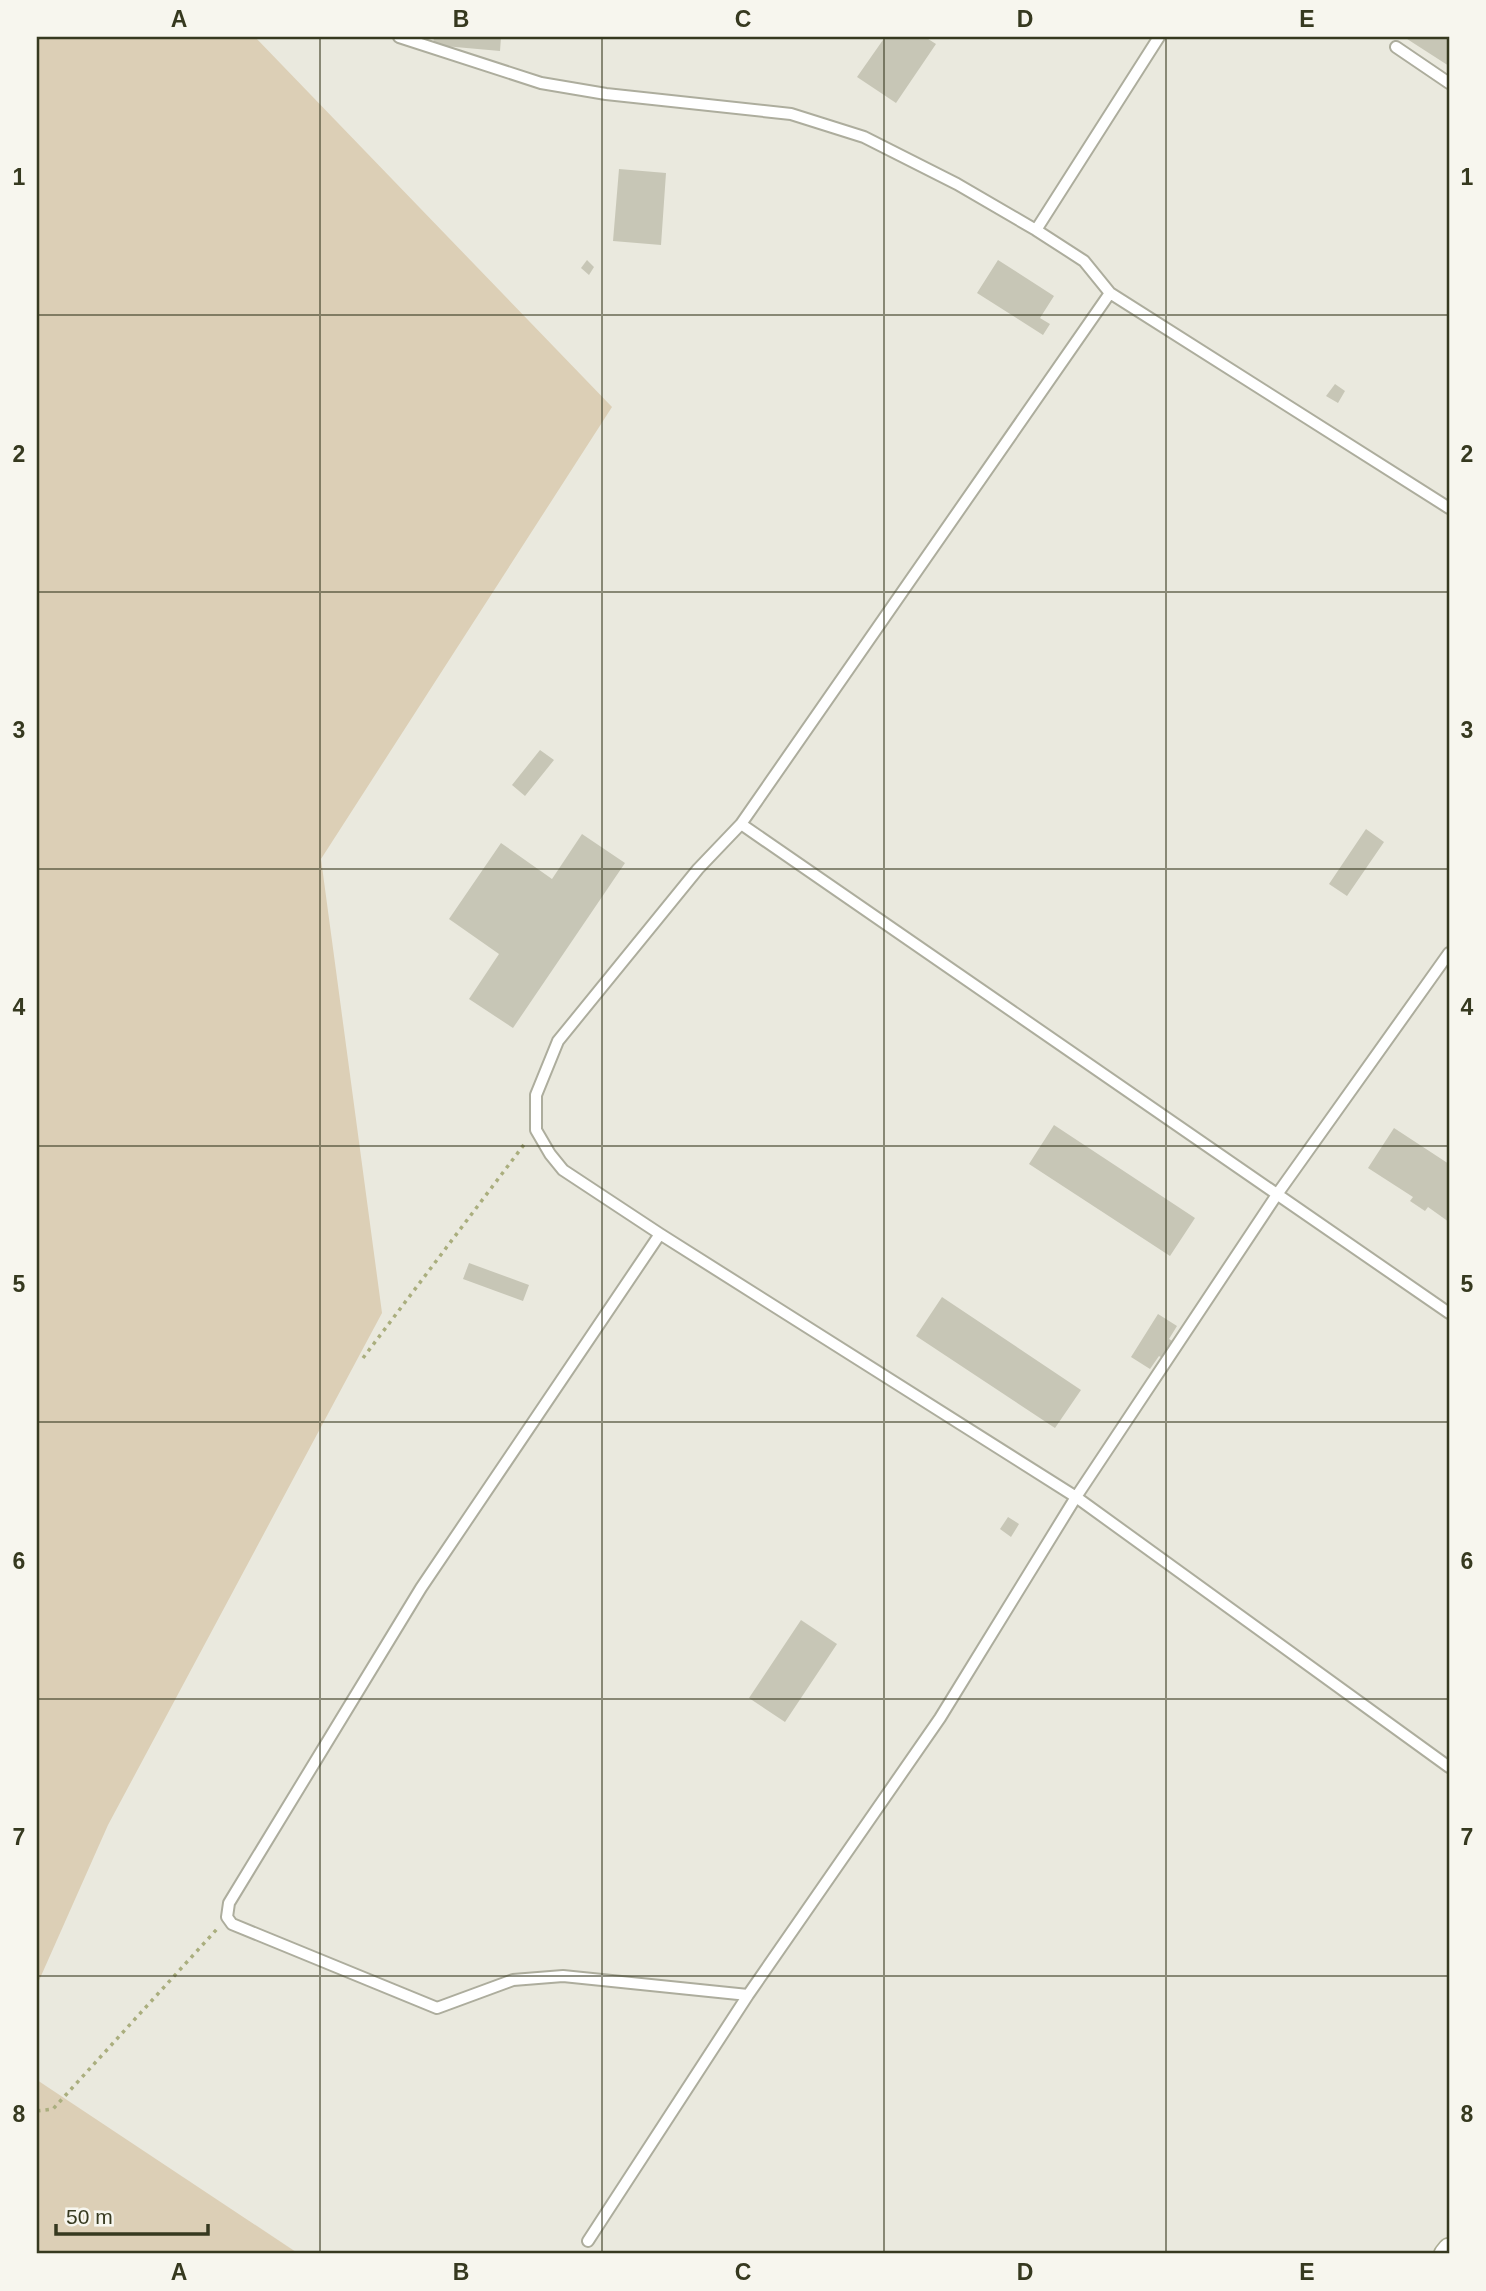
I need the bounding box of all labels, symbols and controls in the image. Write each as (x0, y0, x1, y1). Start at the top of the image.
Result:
text: A (171, 6, 187, 32)
text: B (453, 6, 469, 32)
text: C (735, 6, 751, 32)
text: D (1017, 6, 1033, 32)
text: E (1299, 6, 1315, 32)
text: 1 (13, 164, 26, 190)
text: 1 (1461, 164, 1474, 190)
text: 2 (13, 441, 25, 467)
text: 2 (1461, 441, 1473, 467)
text: 3 (13, 717, 25, 743)
text: 3 (1461, 717, 1473, 743)
text: 4 (13, 994, 26, 1020)
text: 4 (1461, 994, 1474, 1020)
text: 5 (13, 1271, 26, 1297)
text: 5 (1461, 1271, 1474, 1297)
text: 6 (13, 1548, 25, 1574)
text: 6 (1461, 1548, 1473, 1574)
text: 7 (13, 1824, 25, 1850)
text: 7 (1461, 1824, 1473, 1850)
text: 8 (13, 2101, 26, 2127)
text: 8 (1461, 2101, 1474, 2127)
scale bar (56, 2193, 208, 2237)
text: 50 m (66, 2205, 113, 2228)
text: A (171, 2259, 187, 2285)
text: B (453, 2259, 469, 2285)
text: C (735, 2259, 751, 2285)
text: D (1017, 2259, 1033, 2285)
text: E (1299, 2259, 1315, 2285)

